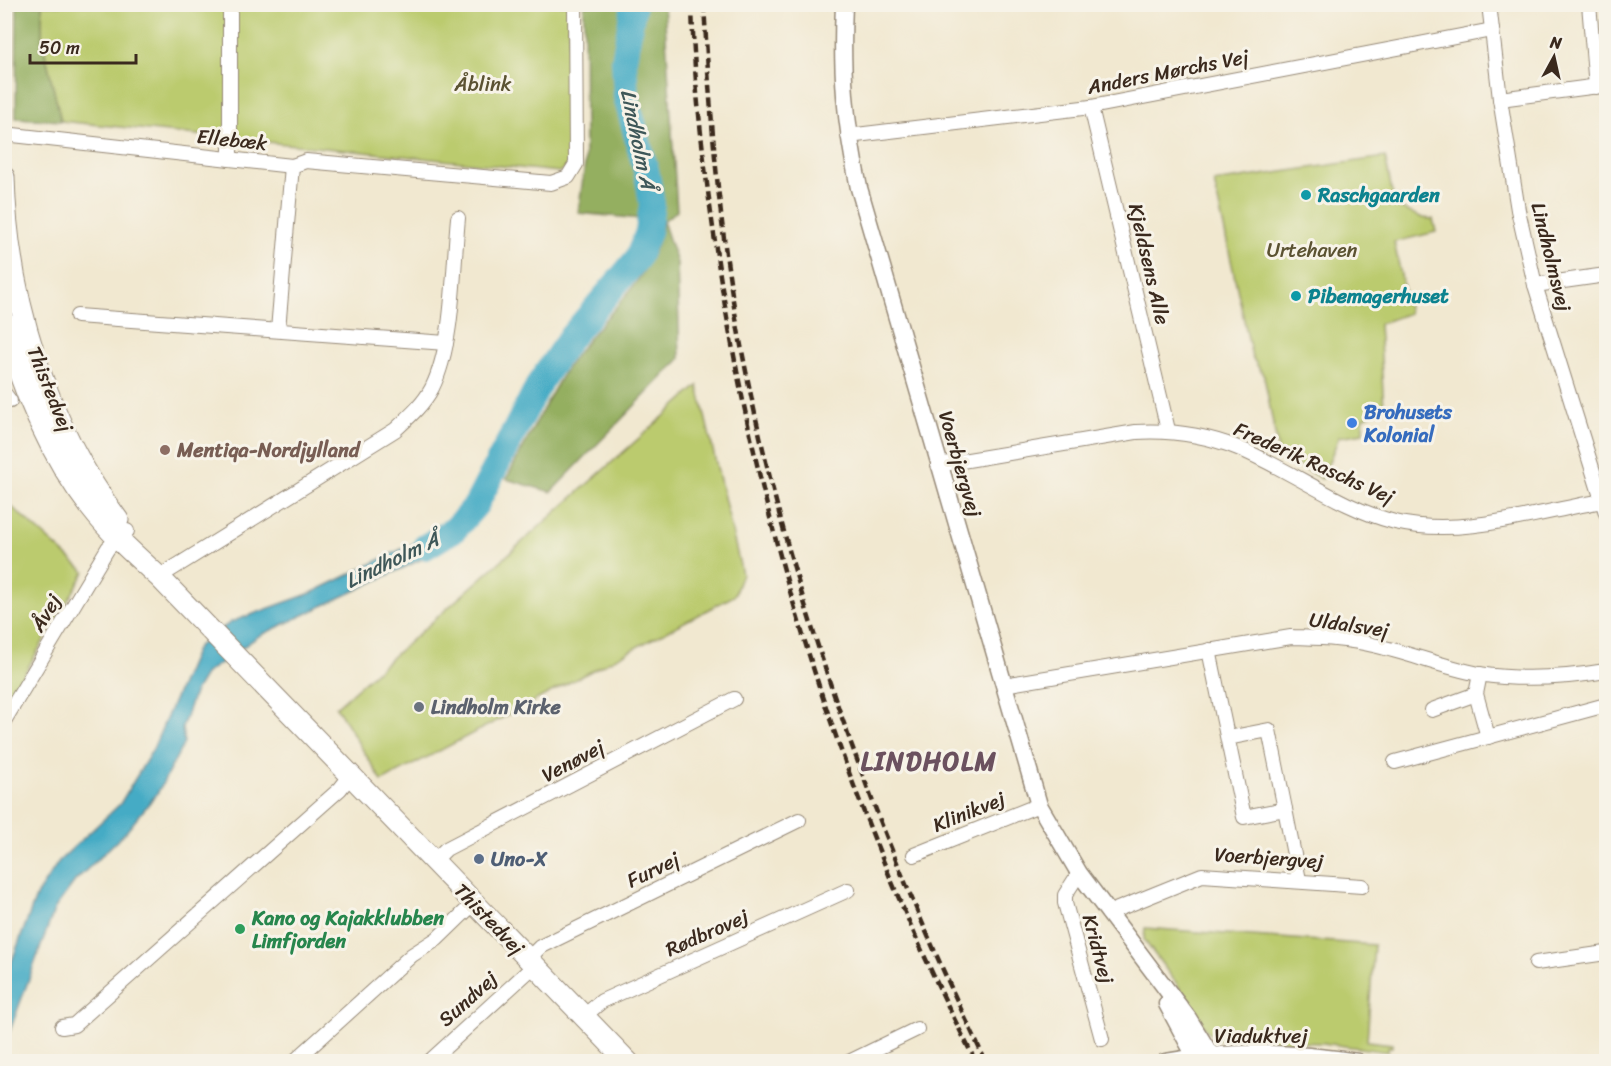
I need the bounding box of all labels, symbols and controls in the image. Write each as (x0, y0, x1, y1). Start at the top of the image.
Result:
scale bar (30, 27, 136, 65)
north arrow (1524, 27, 1584, 87)
text: N (1548, 27, 1564, 58)
text: 50 m (39, 32, 80, 64)
street label: Anders Mørchs Vej (1084, 39, 1253, 105)
park label: Åblink (454, 67, 512, 102)
water label: Lindholm Å (609, 86, 668, 197)
street label: Ellebæk (195, 119, 269, 161)
place label: Raschgaarden (1317, 178, 1440, 213)
marker: Raschgaarden (1299, 188, 1313, 202)
street label: Lindholmsvej (1521, 199, 1582, 316)
street label: Kjeldsens Alle (1118, 200, 1180, 328)
park label: Urtehaven (1267, 233, 1358, 268)
place label: Pibemagerhuset (1308, 279, 1449, 314)
marker: Pibemagerhuset (1289, 289, 1303, 303)
street label: Thistedvej (17, 341, 84, 438)
place label: Brohusets Kolonial (1363, 395, 1453, 453)
street label: Voerbjergvej (928, 407, 992, 522)
street label: Frederik Raschs Vej (1228, 412, 1401, 515)
marker: Brohusets Kolonial (1345, 416, 1359, 430)
place label: Mentiqa-Nordjylland (176, 433, 361, 468)
marker: Mentiqa-Nordjylland (158, 443, 172, 457)
water label: Lindholm Å (338, 519, 450, 599)
street label: Åvej (20, 587, 71, 640)
street label: Uldalsvej (1307, 602, 1392, 648)
place label: Lindholm Kirke (431, 690, 561, 725)
marker: Lindholm Kirke (412, 700, 426, 714)
street label: Venøvej (535, 729, 612, 792)
district label: LINDHOLM (861, 738, 997, 784)
street label: Klinikvej (927, 781, 1011, 842)
street label: Voerbjergvej (1213, 837, 1325, 879)
place label: Uno-X (491, 842, 548, 877)
street label: Furvej (620, 842, 687, 898)
marker: Uno-X (472, 852, 486, 866)
street label: Thistedvej (445, 874, 534, 964)
street label: Rødbrovej (660, 899, 755, 967)
place label: Kano og Kajakklubben Limfjorden (251, 901, 444, 959)
street label: Kridtvej (1072, 910, 1124, 988)
marker: Kano og Kajakklubben Limfjorden (233, 922, 247, 936)
street label: Sundvej (430, 962, 506, 1036)
street label: Viaduktvej (1214, 1019, 1308, 1054)

